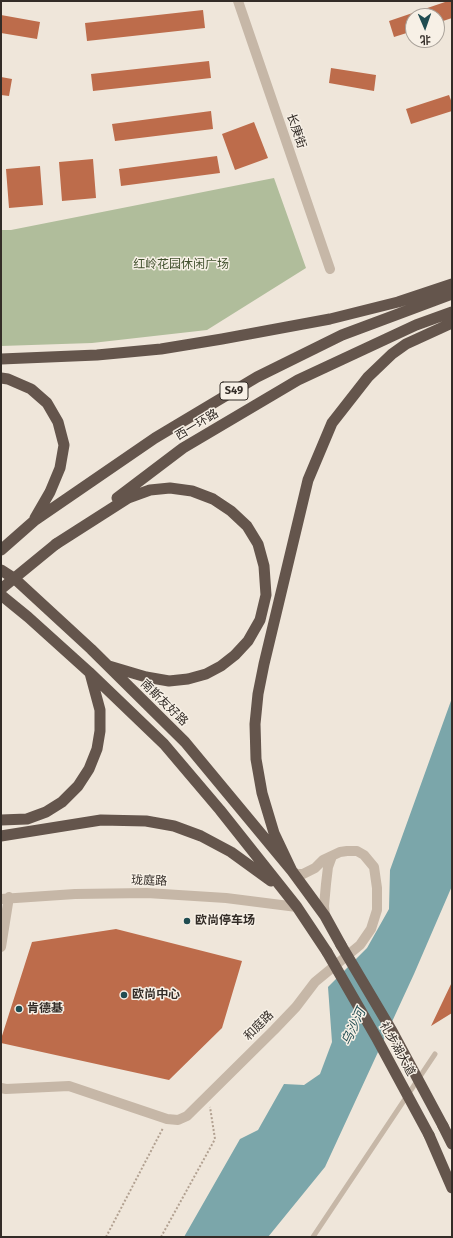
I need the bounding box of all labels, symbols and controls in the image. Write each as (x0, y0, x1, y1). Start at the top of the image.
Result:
north arrow (405, 8, 445, 48)
text: 北 (420, 33, 431, 46)
street label: 长庚街 (283, 112, 309, 150)
park label: 红岭花园休闲广场 (133, 258, 229, 272)
road number: S49 (220, 382, 248, 400)
street label: 西一环路 (173, 406, 221, 444)
street label: 南斯友好路 (137, 677, 191, 729)
street label: 珑庭路 (131, 873, 167, 889)
place label: 欧尚停车场 (195, 914, 255, 928)
marker: 欧尚停车场 (182, 916, 192, 926)
place label: 欧尚中心 (132, 988, 180, 1002)
marker: 欧尚中心 (119, 990, 129, 1000)
place label: 肯德基 (27, 1002, 63, 1016)
marker: 肯德基 (14, 1004, 24, 1014)
water label: 乌沙河 (339, 1006, 369, 1048)
street label: 和庭路 (241, 1008, 277, 1044)
street label: 礼步湖大道 (376, 1019, 418, 1079)

